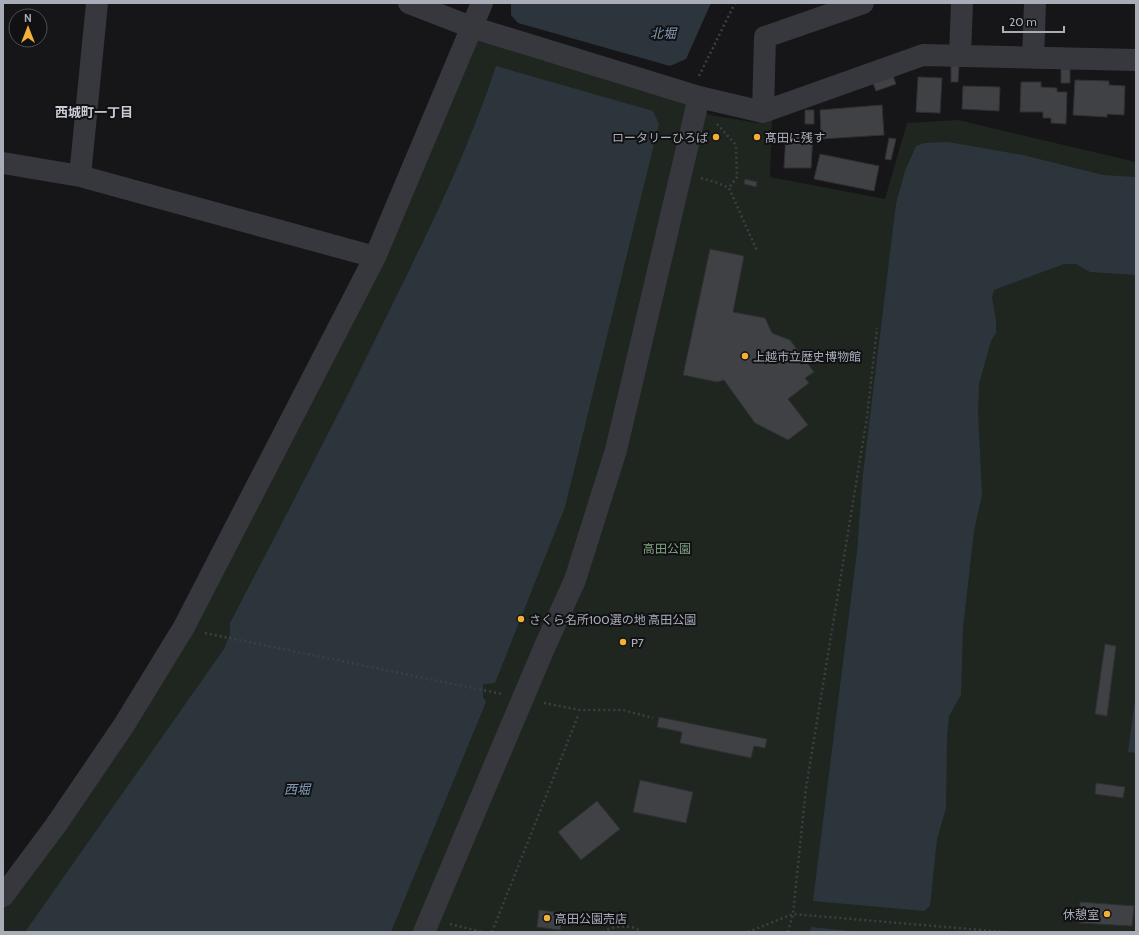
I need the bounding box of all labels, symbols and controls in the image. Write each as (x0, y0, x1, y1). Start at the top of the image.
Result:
north arrow (8, 8, 48, 48)
scale bar (1003, 8, 1064, 34)
text: N (24, 11, 32, 25)
text: 20 m (1009, 14, 1037, 29)
water label: 北堀 (650, 25, 678, 41)
district label: 西城町一丁目 (55, 104, 133, 120)
place label: ロータリーひろば (612, 130, 708, 145)
place label: 髙田に残す (765, 130, 825, 145)
marker: ロータリーひろば (711, 132, 721, 142)
marker: 髙田に残す (752, 132, 762, 142)
place label: 上越市立歴史博物館 (753, 349, 861, 364)
marker: 上越市立歴史博物館 (740, 351, 750, 361)
park label: 高田公園 (643, 541, 691, 556)
place label: さくら名所100選の地 高田公園 (529, 612, 696, 627)
marker: さくら名所100選の地 高田公園 (516, 614, 526, 624)
place label: P7 (631, 635, 644, 650)
marker: P7 (618, 637, 628, 647)
water label: 西堀 (284, 781, 312, 797)
place label: 休憩室 (1063, 907, 1099, 922)
marker: 休憩室 (1102, 909, 1112, 919)
place label: 高田公園売店 (555, 911, 627, 926)
marker: 高田公園売店 (542, 913, 552, 923)

